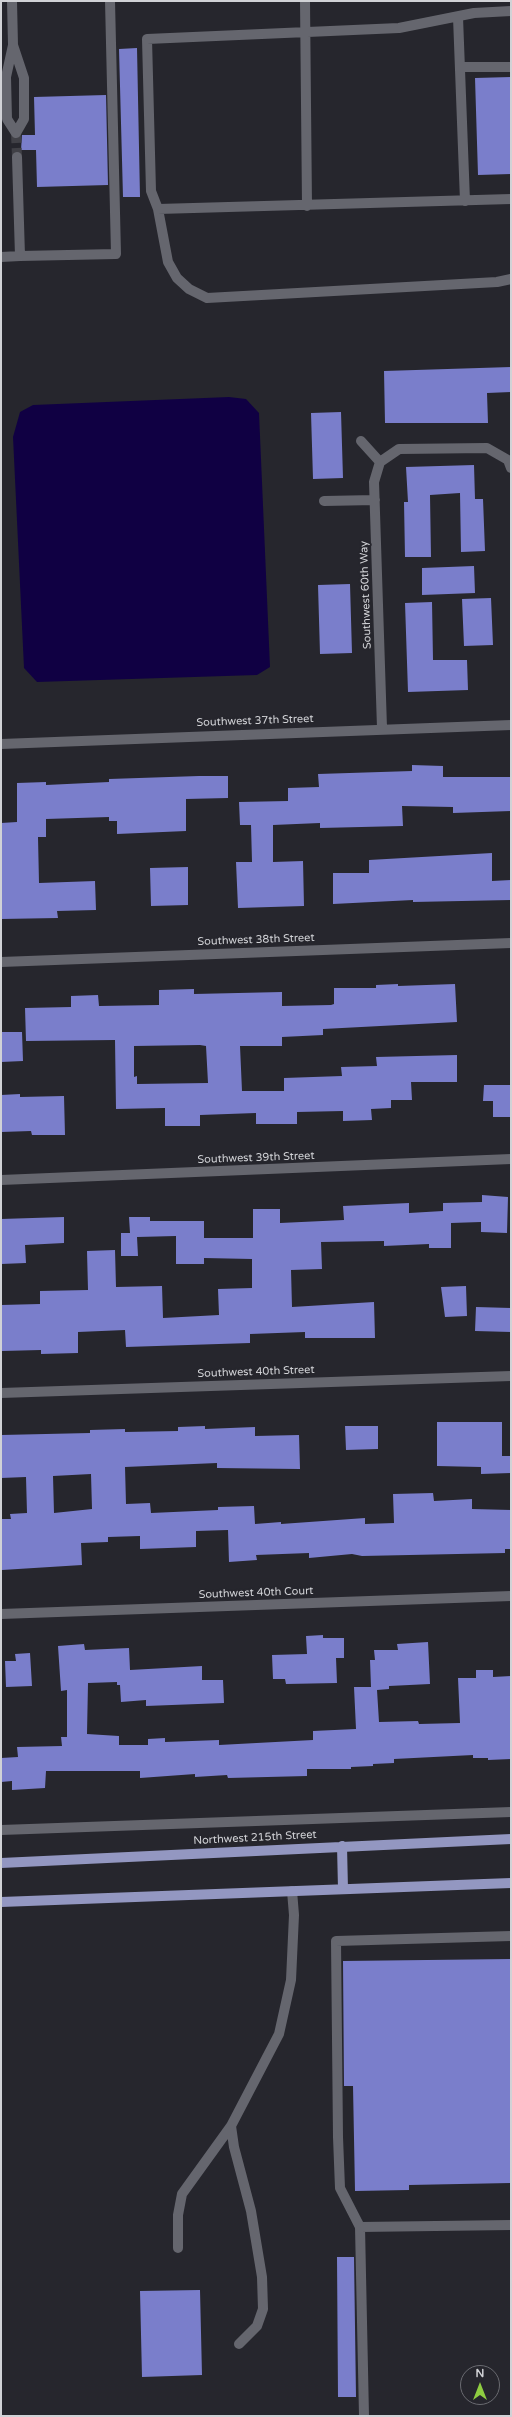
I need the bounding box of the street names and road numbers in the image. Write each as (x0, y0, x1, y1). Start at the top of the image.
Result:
street label: Southwest 60th Way (358, 541, 374, 649)
street label: Southwest 37th Street (196, 712, 314, 730)
street label: Southwest 38th Street (197, 931, 315, 949)
street label: Southwest 39th Street (197, 1149, 315, 1167)
street label: Southwest 40th Street (197, 1363, 315, 1381)
street label: Southwest 40th Court (198, 1584, 314, 1602)
street label: Northwest 215th Street (193, 1828, 317, 1848)

